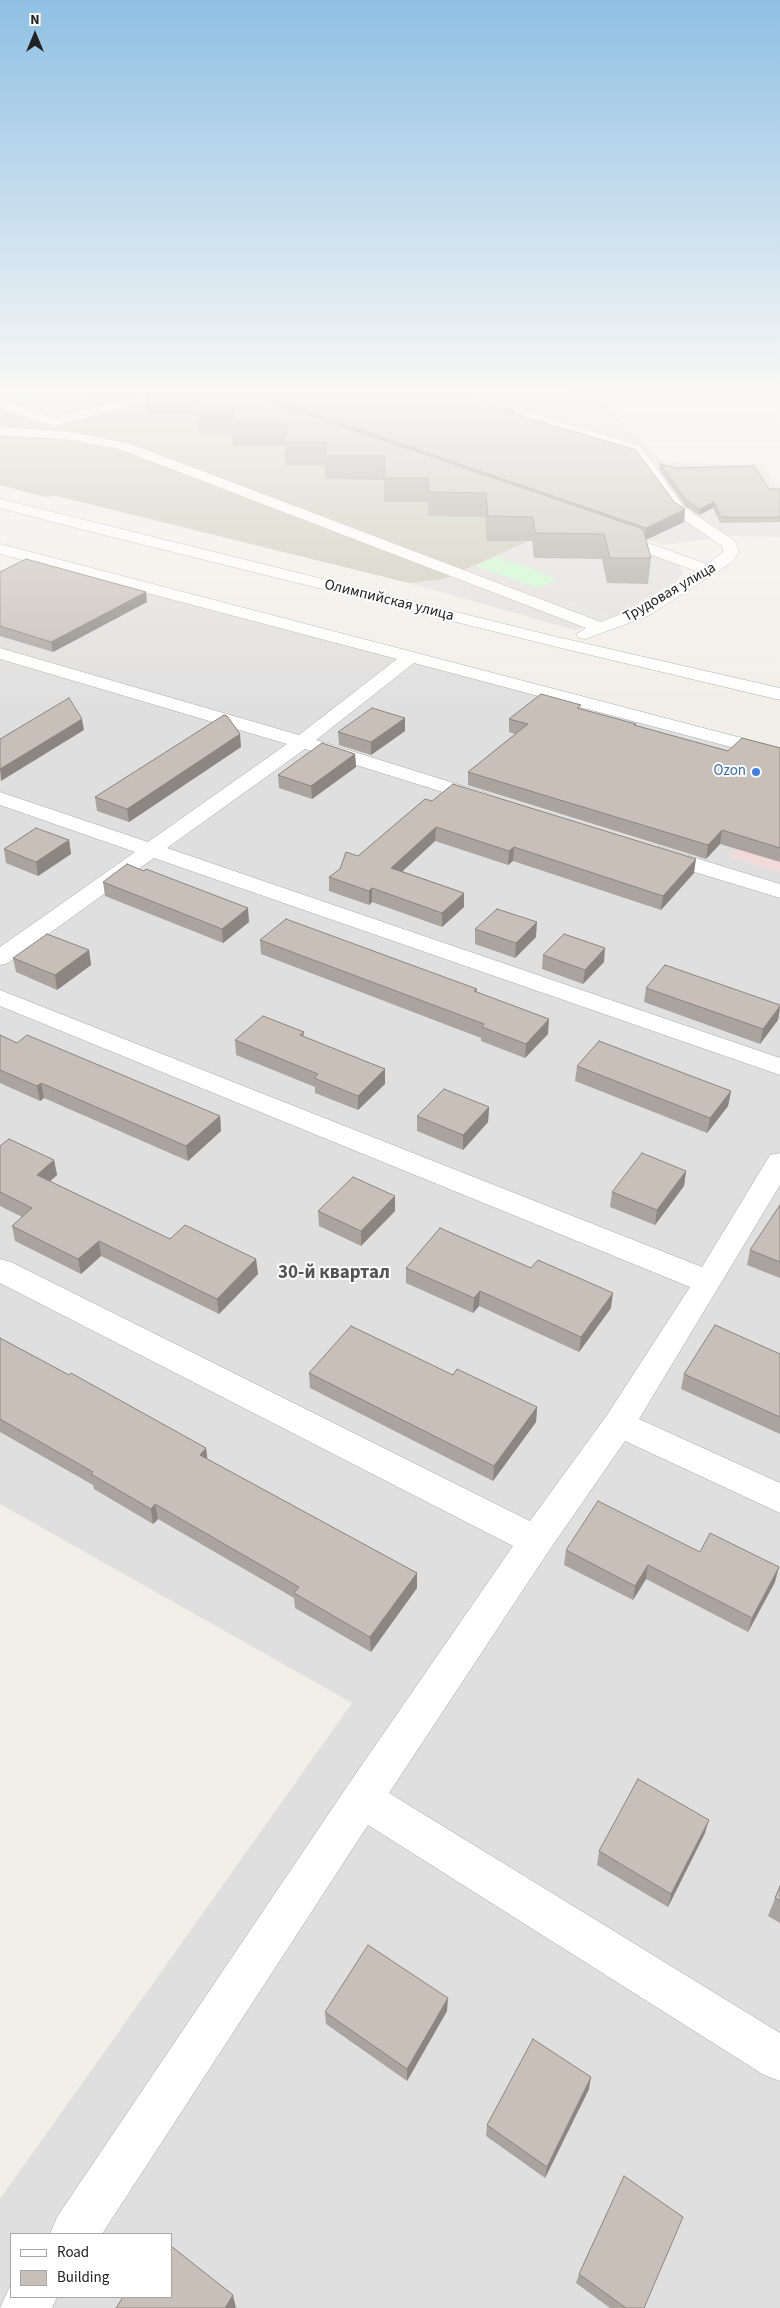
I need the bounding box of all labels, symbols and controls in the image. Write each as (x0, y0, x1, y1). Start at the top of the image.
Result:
north arrow (10, 10, 60, 60)
text: N (30, 10, 40, 30)
street label: Трудовая улица (621, 559, 719, 627)
street label: Олимпийская улица (322, 576, 456, 626)
place label: Ozon (714, 763, 746, 781)
marker: Ozon (750, 766, 762, 778)
district label: 30-й квартал (278, 1263, 390, 1285)
legend (10, 2233, 172, 2298)
text: Road (57, 2242, 89, 2263)
text: Building (57, 2267, 109, 2288)

